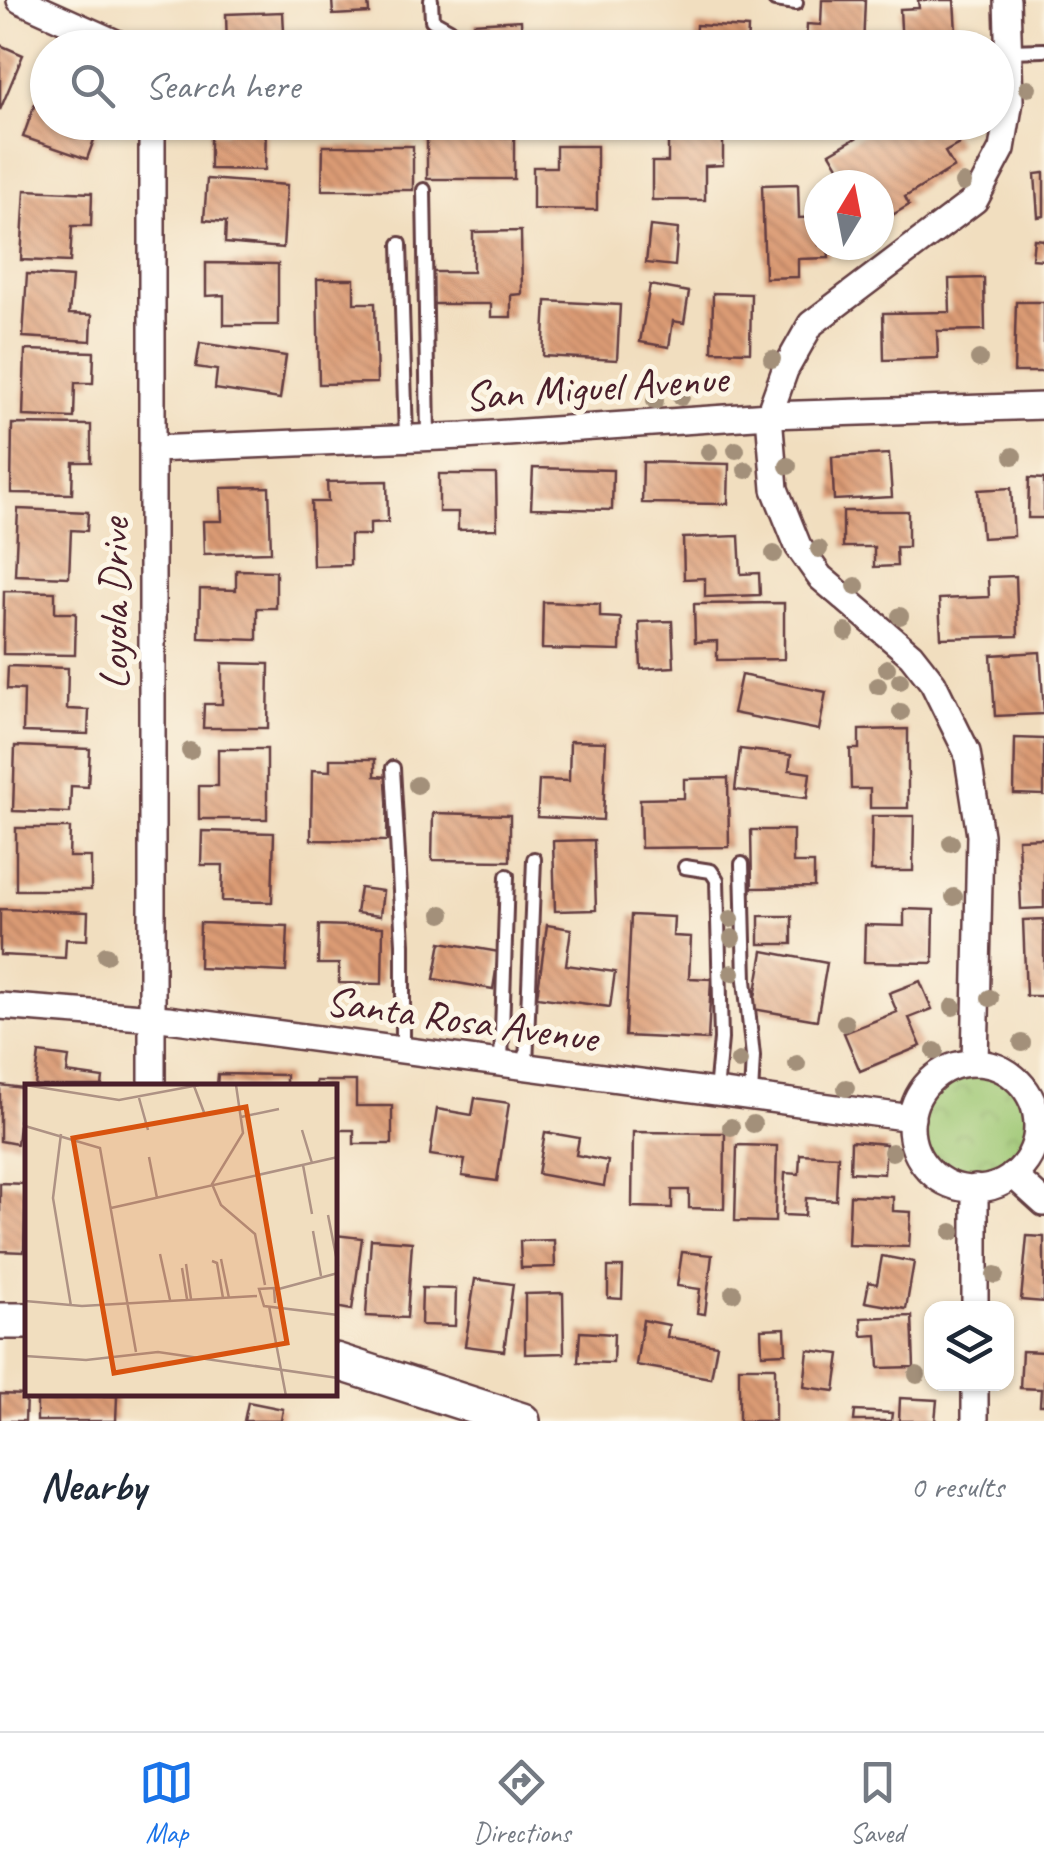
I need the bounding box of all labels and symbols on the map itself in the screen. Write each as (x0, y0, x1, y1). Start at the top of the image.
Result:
north arrow (804, 170, 894, 260)
street label: San Miguel Avenue (463, 352, 733, 423)
street label: Loyola Drive (88, 516, 141, 690)
street label: Santa Rosa Avenue (323, 974, 604, 1065)
inset map (25, 1084, 338, 1396)

